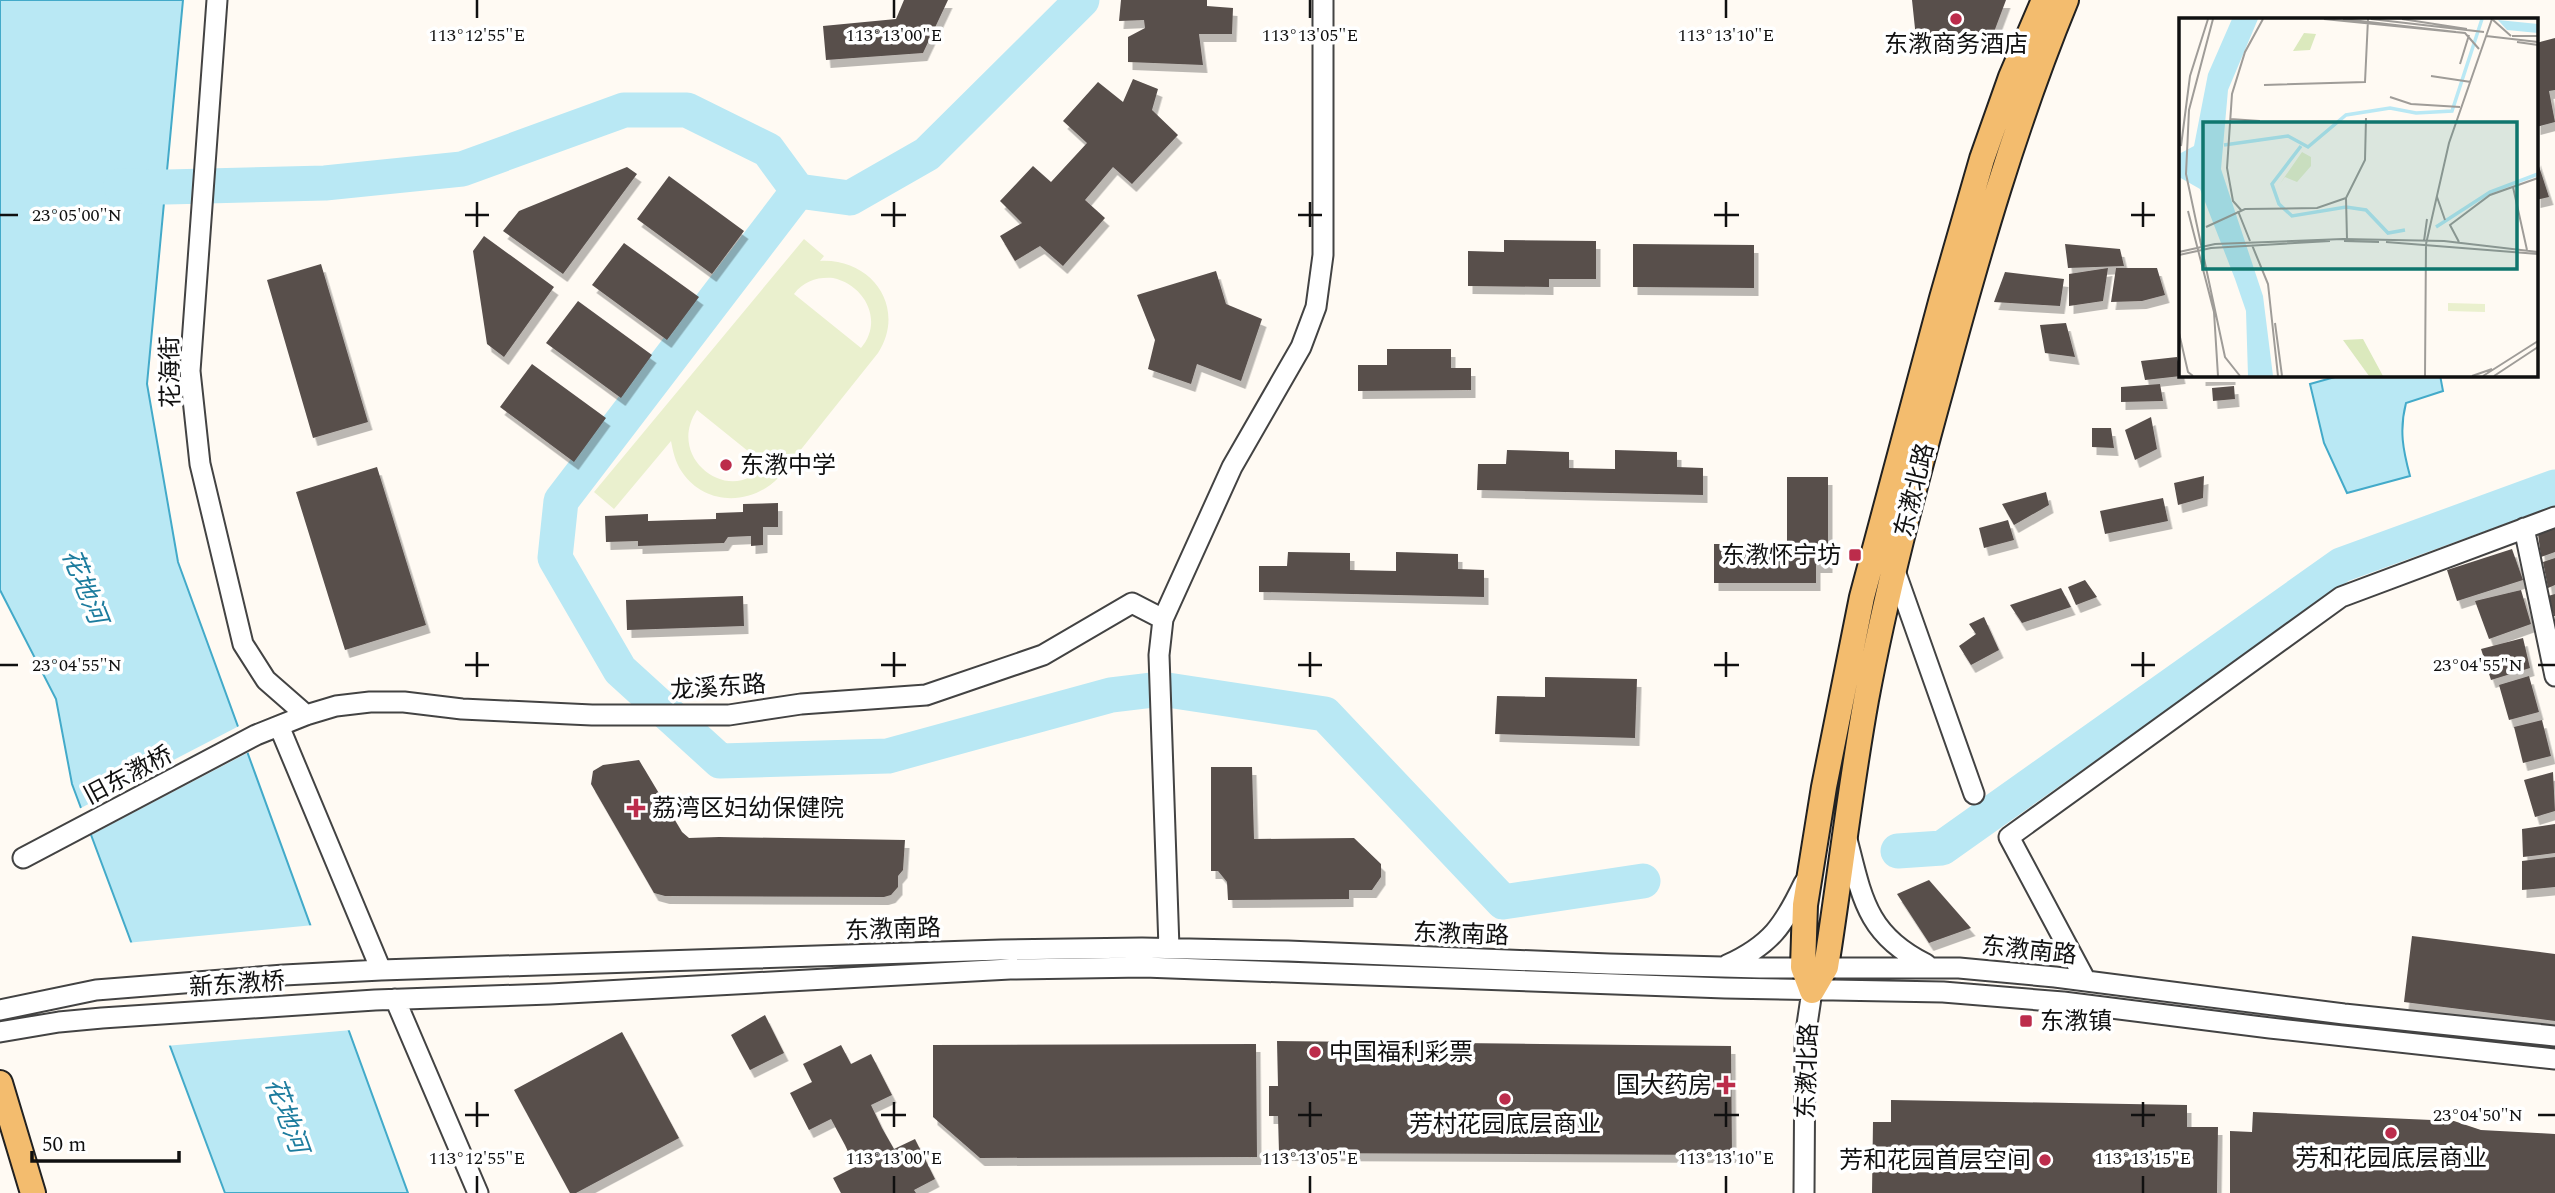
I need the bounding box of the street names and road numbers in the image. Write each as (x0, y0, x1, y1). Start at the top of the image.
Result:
street label: 花海街 (152, 336, 190, 408)
street label: 东漖北路 (1886, 439, 1944, 541)
street label: 龙溪东路 (669, 667, 767, 709)
street label: 旧东漖桥 (78, 737, 179, 814)
street label: 东漖南路 (844, 910, 942, 950)
street label: 东漖南路 (1412, 915, 1510, 955)
street label: 东漖南路 (1979, 928, 2079, 974)
street label: 新东漖桥 (188, 964, 286, 1006)
street label: 东漖北路 (1788, 1022, 1828, 1120)

